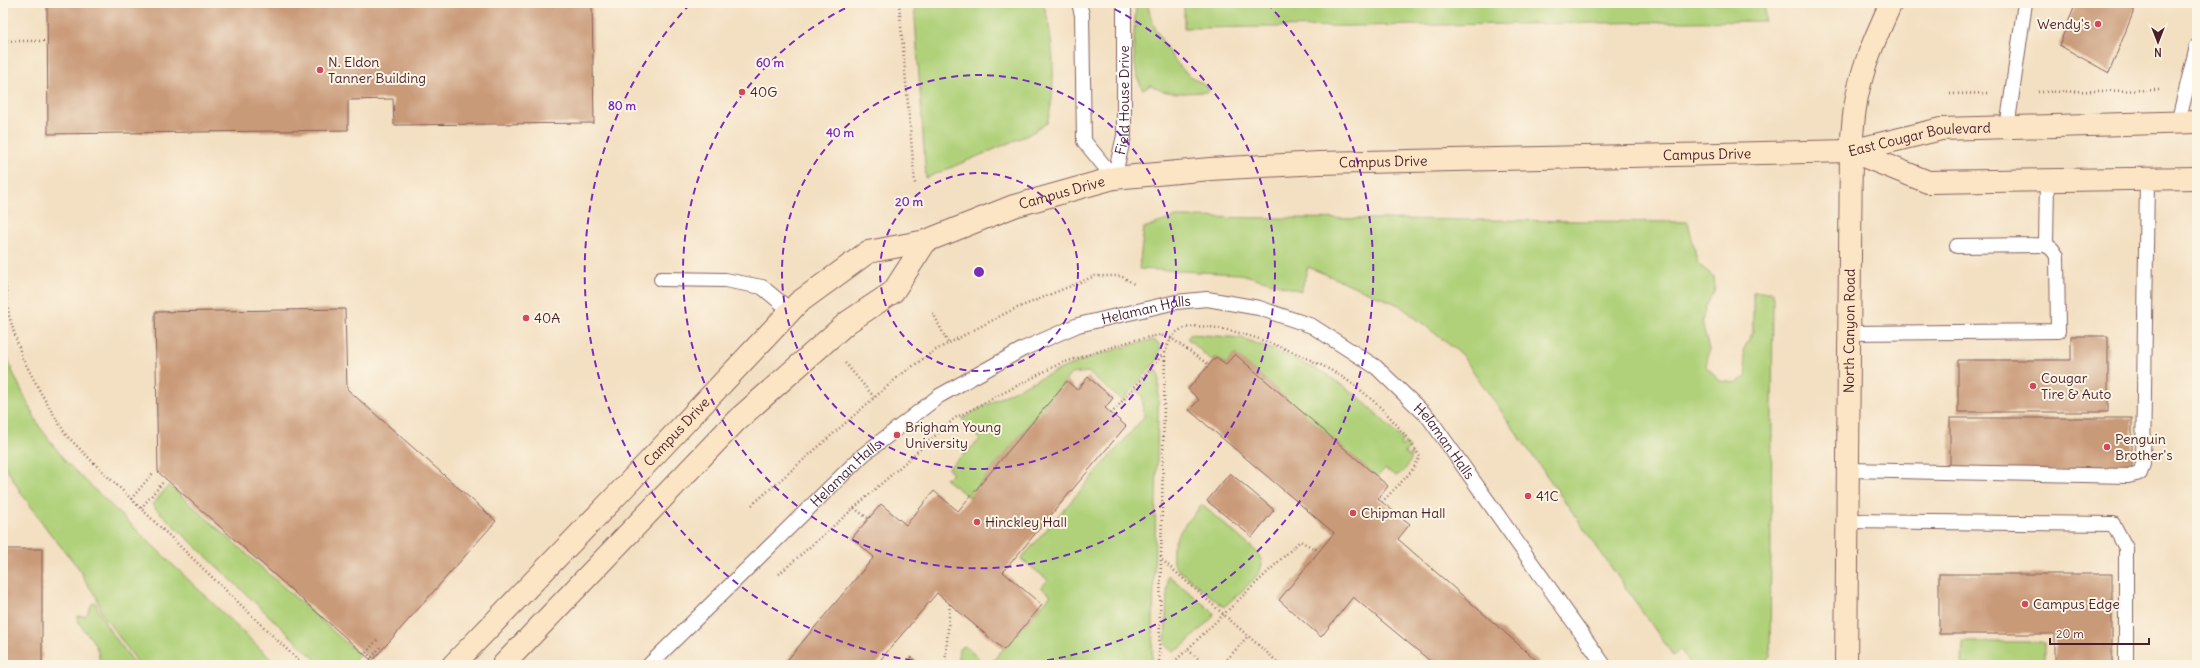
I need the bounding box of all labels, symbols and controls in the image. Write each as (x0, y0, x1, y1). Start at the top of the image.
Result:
place label: Wendy's (2037, 15, 2090, 33)
marker: Wendy's (2093, 19, 2103, 29)
north arrow (2138, 22, 2178, 62)
street label: Field House Drive (1111, 45, 1133, 157)
text: N (2154, 45, 2162, 59)
place label: N. Eldon Tanner Building (328, 53, 426, 87)
text: 60 m (756, 55, 785, 70)
marker: N. Eldon Tanner Building (315, 65, 325, 75)
place label: 40G (750, 83, 777, 101)
marker: 40G (737, 87, 747, 97)
text: 80 m (608, 98, 637, 113)
street label: East Cougar Boulevard (1847, 119, 1991, 160)
text: 40 m (826, 125, 855, 140)
street label: Campus Drive (1663, 144, 1751, 164)
street label: Campus Drive (1339, 152, 1428, 172)
street label: Campus Drive (1017, 172, 1107, 213)
text: 20 m (895, 194, 923, 209)
centre of rings (972, 265, 986, 279)
street label: North Canyon Road (1840, 269, 1859, 393)
street label: Helaman Halls (1099, 292, 1191, 328)
place label: 40A (534, 309, 560, 327)
marker: 40A (521, 313, 531, 323)
place label: Cougar Tire & Auto (2041, 369, 2112, 403)
marker: Cougar Tire & Auto (2028, 381, 2038, 391)
street label: Campus Drive (640, 394, 713, 470)
street label: Helaman Halls (1410, 399, 1479, 483)
place label: Brigham Young University (905, 418, 1001, 452)
marker: Brigham Young University (892, 430, 902, 440)
place label: Penguin Brother's (2115, 430, 2173, 464)
street label: Helaman Halls (806, 435, 885, 511)
marker: Penguin Brother's (2102, 442, 2112, 452)
place label: 41C (1536, 487, 1559, 505)
marker: 41C (1523, 491, 1533, 501)
place label: Chipman Hall (1361, 504, 1445, 522)
marker: Chipman Hall (1348, 508, 1358, 518)
place label: Hinckley Hall (985, 513, 1067, 531)
marker: Hinckley Hall (972, 517, 982, 527)
place label: Campus Edge (2033, 595, 2120, 613)
marker: Campus Edge (2020, 599, 2030, 609)
scale bar (2050, 620, 2149, 646)
text: 20 m (2056, 626, 2084, 641)

